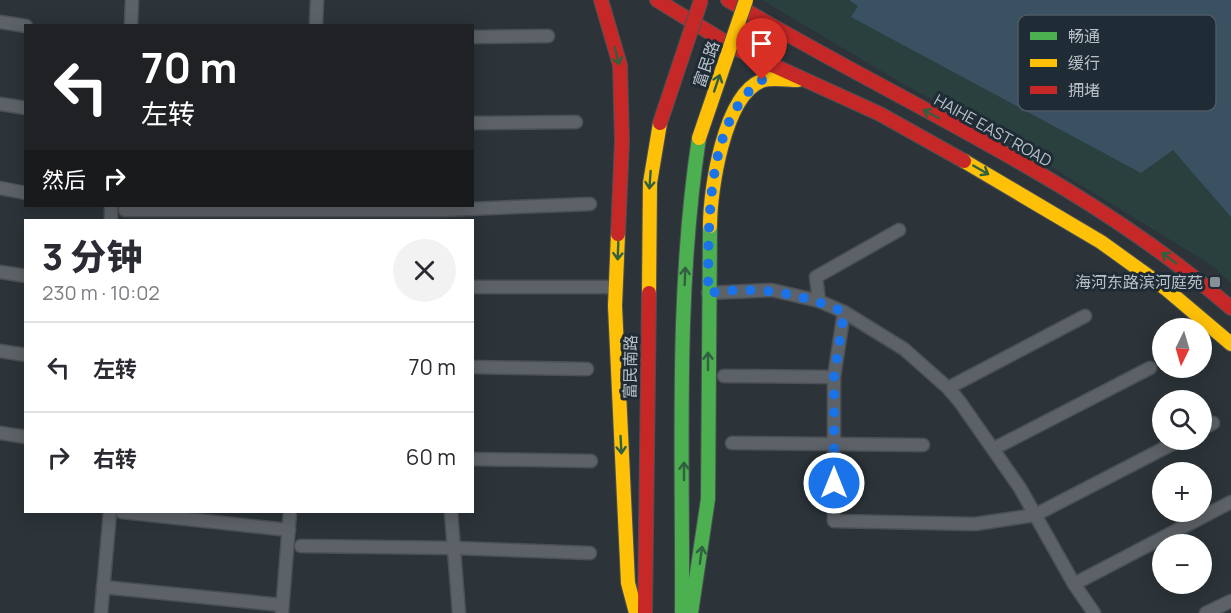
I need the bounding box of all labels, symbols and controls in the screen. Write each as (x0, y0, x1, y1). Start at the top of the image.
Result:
legend (1018, 15, 1216, 111)
pin (736, 18, 787, 80)
text: 畅通 (1068, 25, 1100, 47)
icon: arrive (745, 27, 778, 60)
text: 70 m (141, 38, 237, 96)
street label: 富民路 (688, 38, 724, 90)
one-way arrow (612, 46, 624, 65)
icon: left (42, 48, 120, 126)
text: 缓行 (1068, 52, 1100, 74)
one-way arrow (713, 74, 724, 93)
text: 拥堵 (1068, 79, 1100, 101)
street label: HAIHE EAST ROAD (930, 89, 1056, 172)
text: 左转 (141, 95, 195, 132)
one-way arrow (922, 108, 940, 119)
icon: right (98, 162, 131, 195)
one-way arrow (972, 164, 989, 176)
text: 然后 (42, 165, 86, 195)
one-way arrow (644, 170, 655, 190)
text: 3 分钟 (42, 232, 142, 281)
button: close (393, 239, 456, 302)
one-way arrow (612, 240, 623, 260)
one-way arrow (1162, 251, 1178, 264)
one-way arrow (679, 266, 690, 286)
place label: 海河东路滨河庭苑 (1075, 271, 1203, 293)
marker: 海河东路滨河庭苑 (1208, 275, 1222, 289)
text: 230 m · 10:02 (42, 279, 160, 306)
north arrow (1152, 318, 1212, 378)
map controls (1152, 318, 1212, 594)
street label: 富民南路 (618, 335, 642, 399)
icon: left (42, 351, 75, 384)
one-way arrow (702, 351, 714, 371)
text: 70 m (408, 352, 456, 382)
text: 左转 (93, 354, 137, 384)
button: search (1152, 390, 1212, 450)
one-way arrow (616, 435, 627, 455)
icon: right (42, 441, 75, 474)
text: 60 m (406, 442, 456, 472)
text: 右转 (93, 444, 137, 474)
position arrow (802, 451, 866, 515)
one-way arrow (678, 461, 690, 481)
button: + (1152, 462, 1212, 522)
button: − (1152, 534, 1212, 594)
one-way arrow (696, 546, 707, 566)

